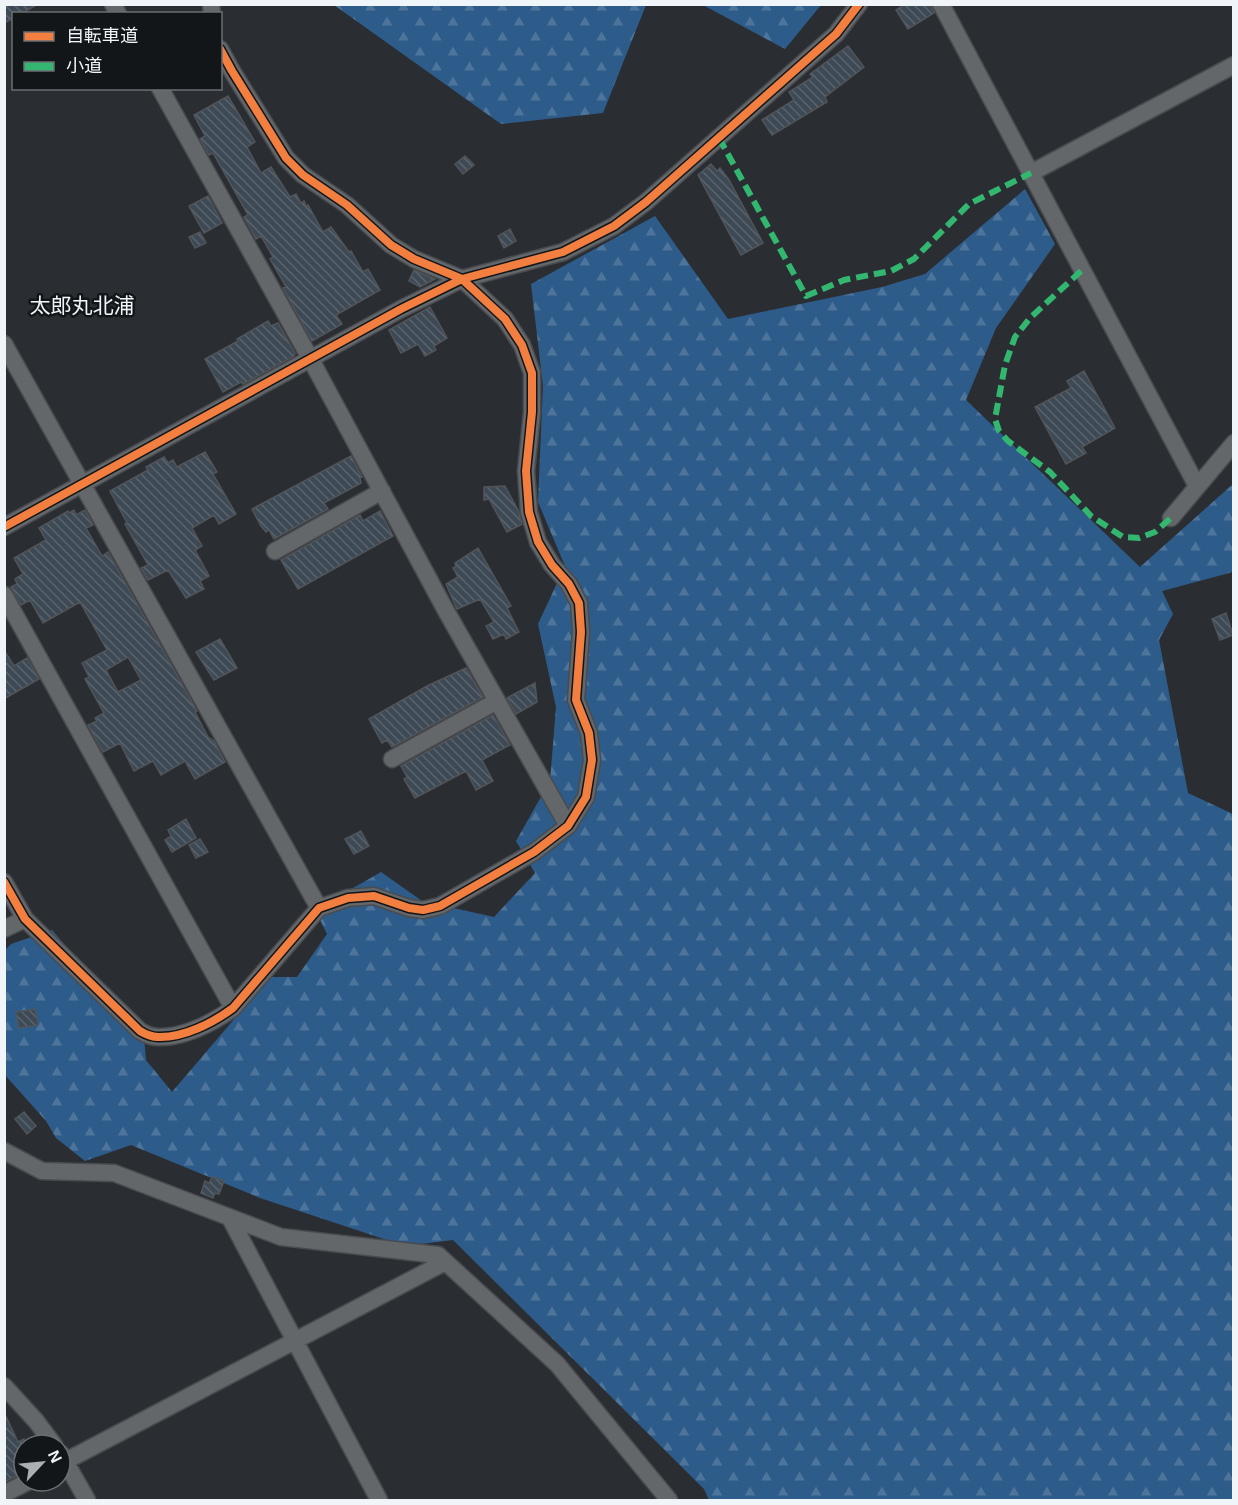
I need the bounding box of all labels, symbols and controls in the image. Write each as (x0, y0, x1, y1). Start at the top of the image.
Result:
legend (12, 12, 222, 90)
text: 自転車道 (66, 26, 138, 46)
text: 小道 (66, 56, 102, 76)
district label: 太郎丸北浦 (30, 294, 135, 317)
north arrow (12, 1433, 72, 1493)
text: N (45, 1448, 65, 1466)

